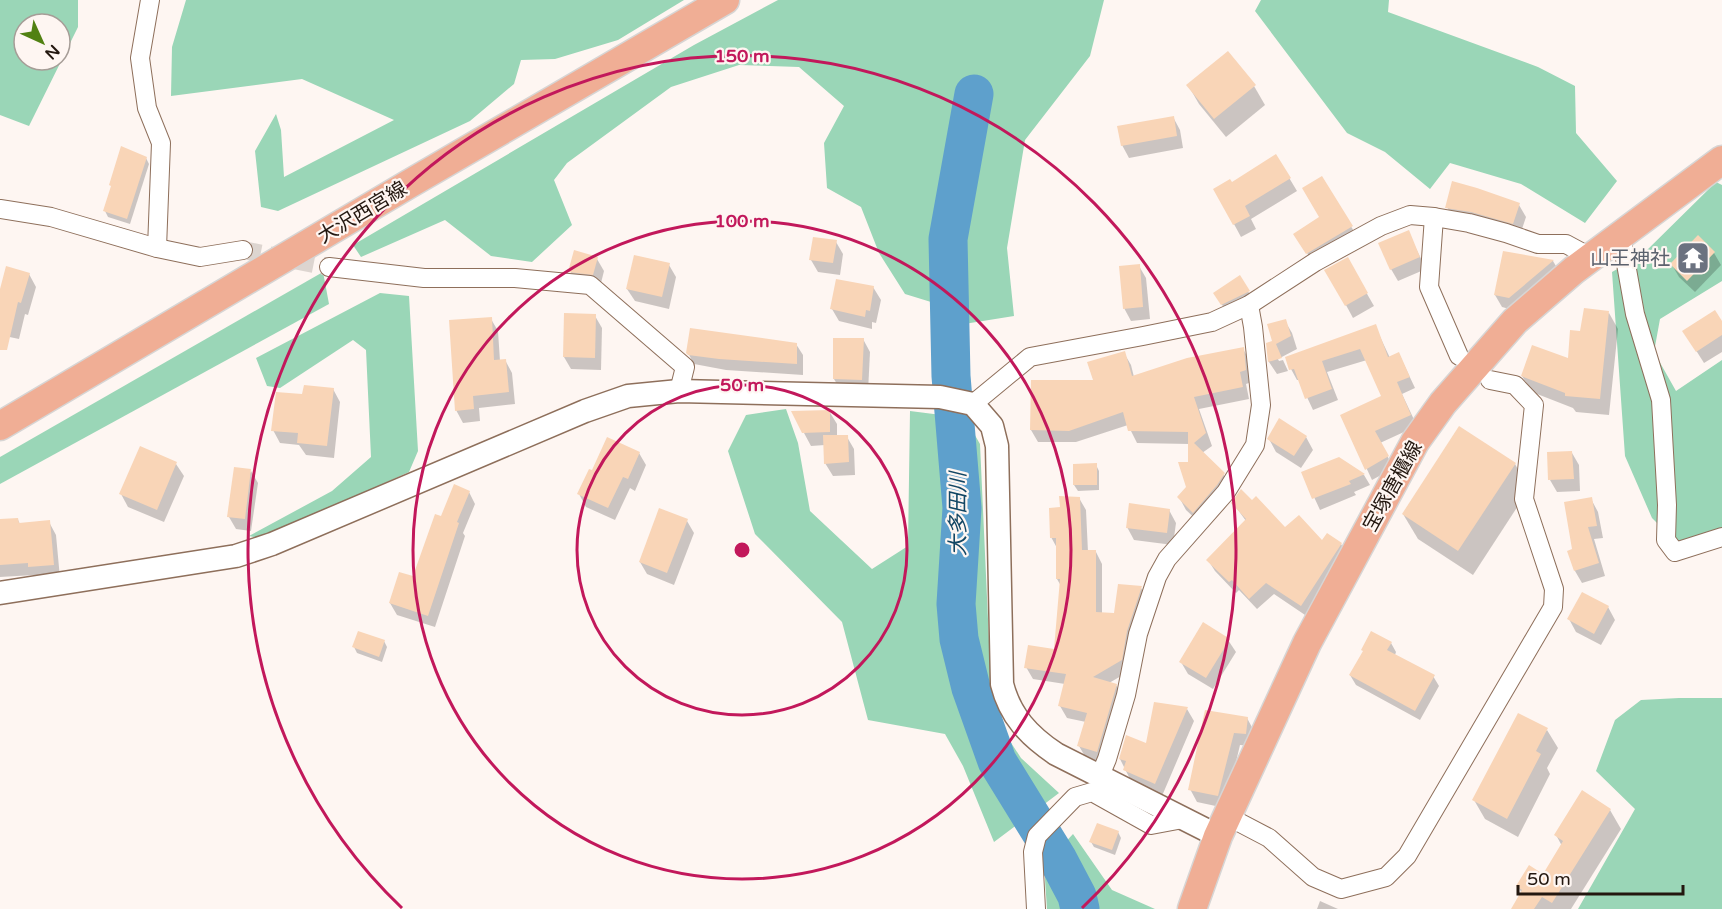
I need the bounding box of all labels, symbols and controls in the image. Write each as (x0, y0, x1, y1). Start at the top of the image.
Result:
north arrow (12, 12, 72, 72)
text: N (40, 40, 64, 64)
text: 150 m (714, 45, 770, 67)
street label: 大沢西宮線 (313, 177, 412, 249)
text: 100 m (714, 210, 770, 232)
temple icon: 山王神社 (1675, 240, 1711, 276)
place label: 山王神社 (1590, 247, 1670, 271)
text: 50 m (720, 374, 764, 396)
street label: 宝塚唐櫃線 (1358, 437, 1428, 536)
water label: 大多田川 (946, 470, 971, 556)
centre of rings (732, 540, 752, 560)
scale bar (1518, 858, 1683, 896)
text: 50 m (1527, 868, 1571, 890)

